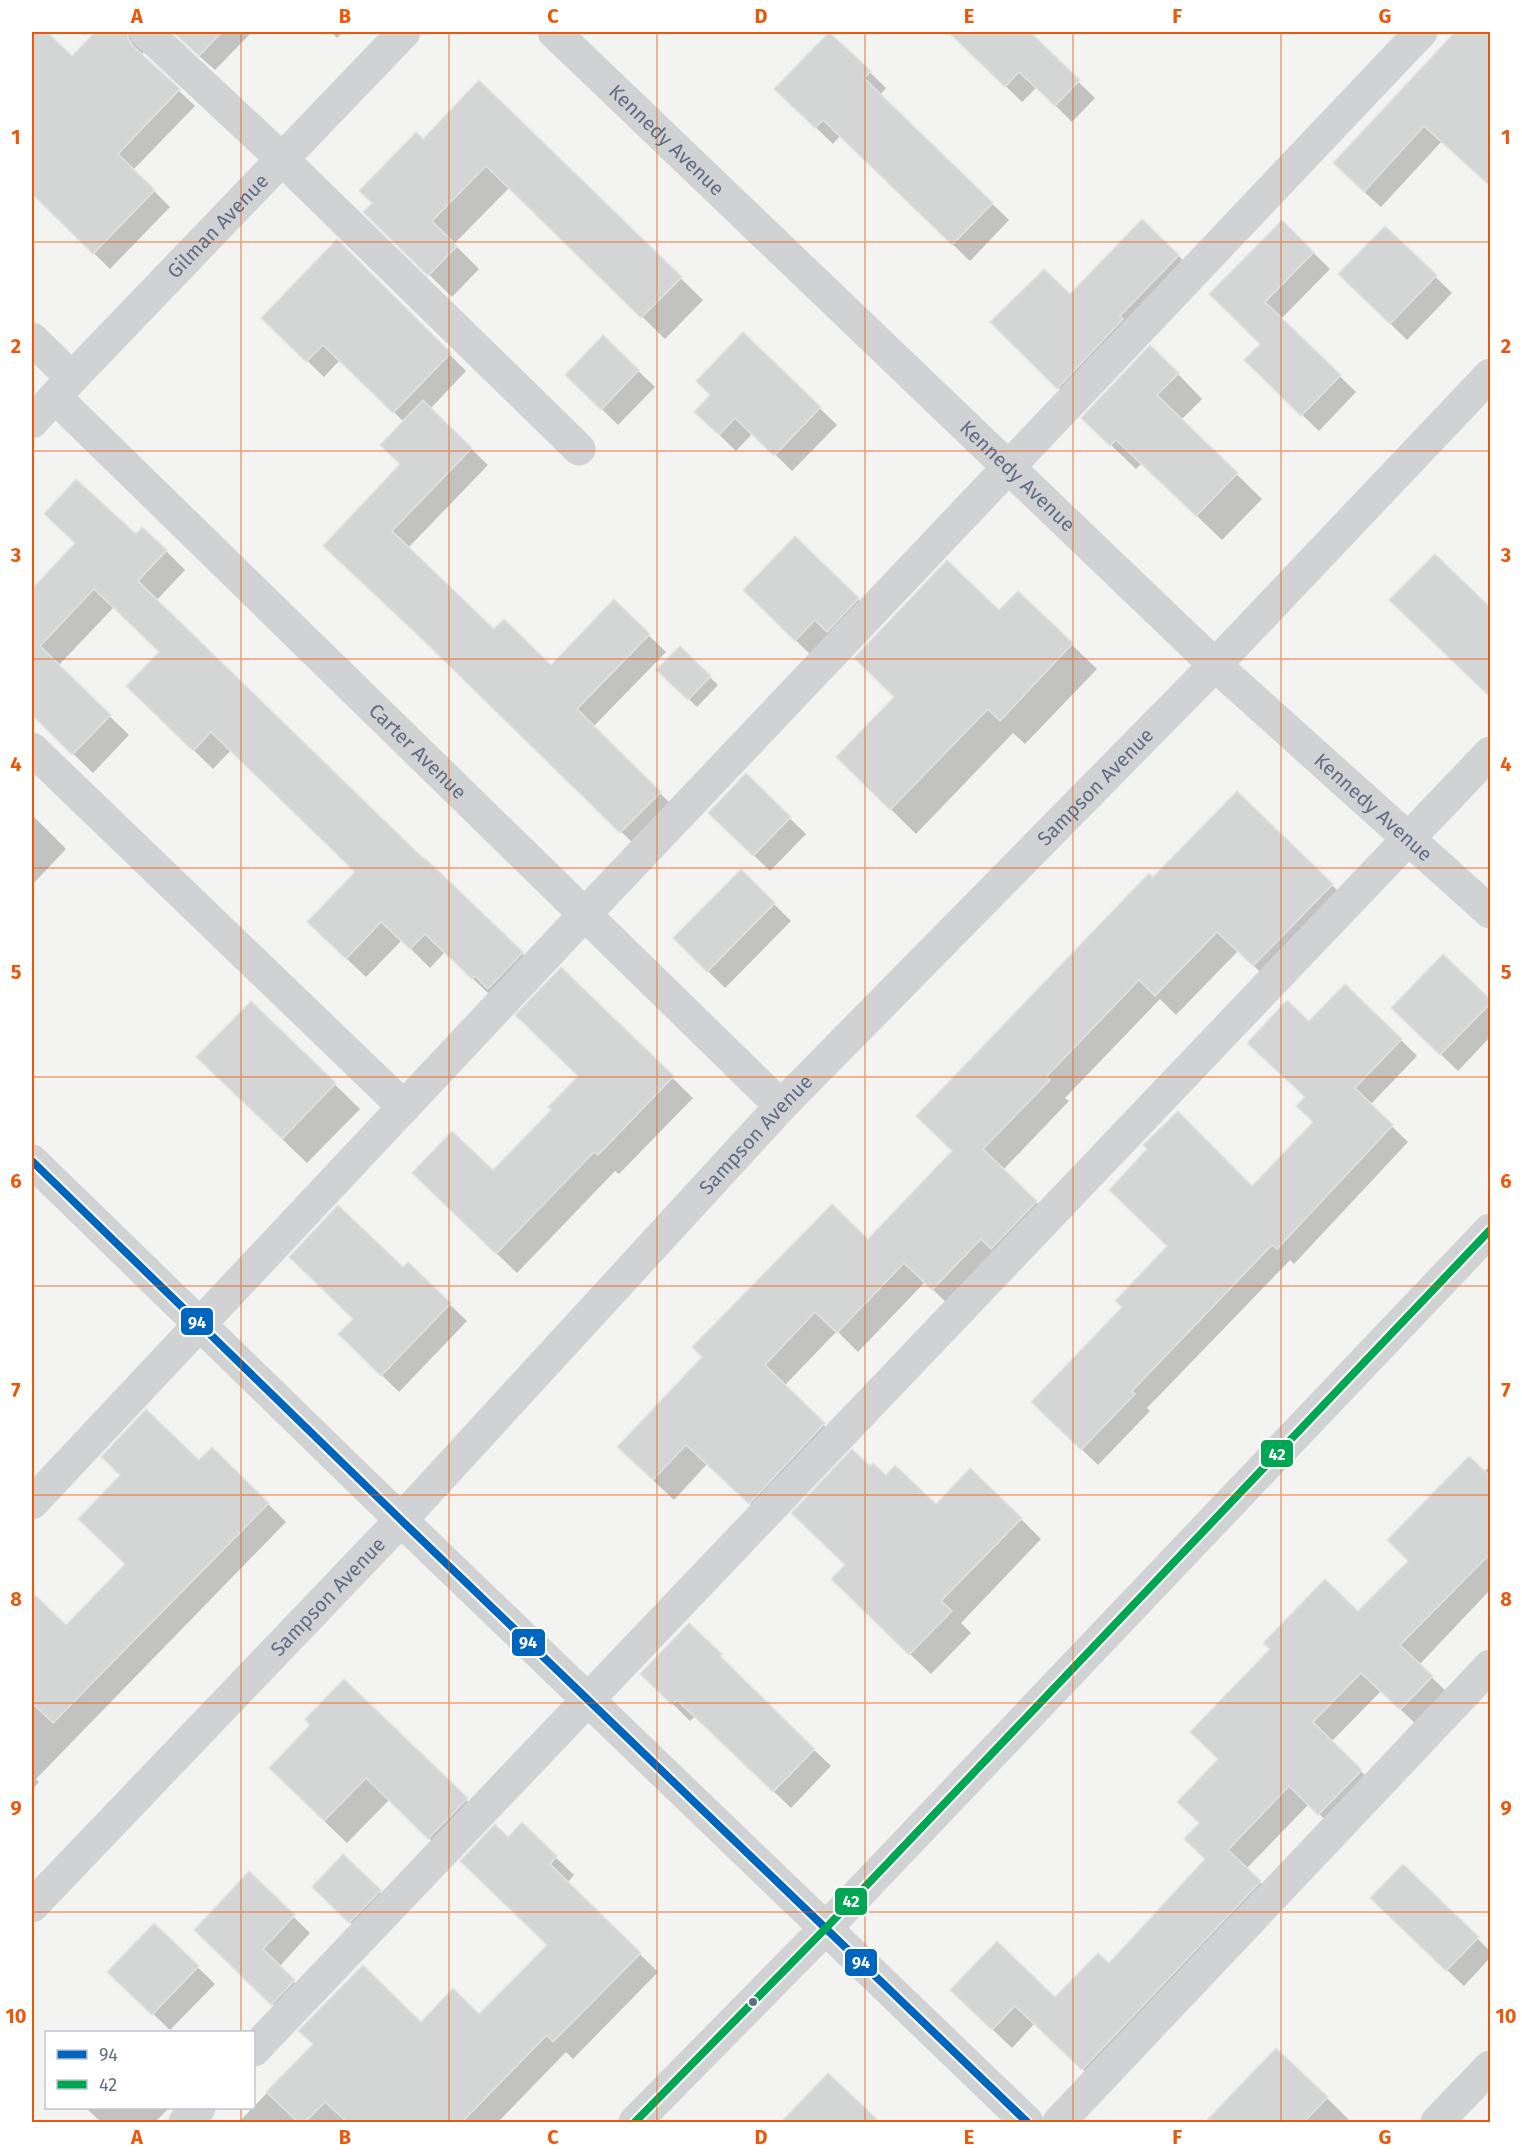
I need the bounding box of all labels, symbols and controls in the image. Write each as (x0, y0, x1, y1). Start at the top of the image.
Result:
text: A (130, 4, 144, 28)
text: B (339, 4, 351, 28)
text: C (547, 4, 559, 28)
text: D (754, 4, 768, 28)
text: E (964, 4, 974, 28)
text: F (1172, 4, 1182, 28)
text: G (1379, 4, 1391, 28)
street label: Kennedy Avenue (604, 79, 729, 201)
text: 1 (11, 125, 21, 149)
text: 1 (1501, 125, 1511, 149)
street label: Gilman Avenue (162, 169, 273, 283)
text: 2 (11, 334, 21, 358)
text: 2 (1501, 334, 1511, 358)
street label: Kennedy Avenue (955, 415, 1080, 537)
text: 3 (10, 543, 21, 567)
text: 3 (1500, 543, 1511, 567)
street label: Carter Avenue (364, 698, 472, 804)
street label: Sampson Avenue (1032, 723, 1158, 850)
street label: Kennedy Avenue (1309, 748, 1437, 866)
text: 4 (10, 752, 22, 776)
text: 4 (1500, 752, 1512, 776)
text: 5 (11, 960, 22, 984)
text: 5 (1501, 960, 1512, 984)
street label: Sampson Avenue (694, 1069, 817, 1199)
text: 6 (10, 1169, 22, 1193)
text: 6 (1500, 1169, 1512, 1193)
line badge: 94 (180, 1307, 214, 1336)
text: 94 (188, 1313, 206, 1332)
text: 7 (11, 1378, 21, 1402)
text: 7 (1501, 1378, 1511, 1402)
line badge: 42 (1260, 1439, 1294, 1468)
text: 42 (1269, 1445, 1286, 1464)
street label: Sampson Avenue (265, 1532, 390, 1661)
text: 8 (10, 1587, 22, 1611)
text: 8 (1500, 1587, 1512, 1611)
line badge: 94 (511, 1628, 546, 1657)
text: 94 (519, 1633, 537, 1652)
text: 9 (10, 1796, 22, 1820)
text: 9 (1500, 1796, 1512, 1820)
line badge: 42 (834, 1887, 868, 1916)
text: 42 (843, 1892, 860, 1911)
line badge: 94 (844, 1948, 878, 1977)
text: 94 (852, 1953, 870, 1972)
unlabelled marker (747, 1996, 759, 2008)
text: 10 (6, 2004, 26, 2028)
text: 10 (1496, 2004, 1516, 2028)
legend (45, 2031, 255, 2109)
text: 94 (99, 2044, 118, 2066)
text: 42 (99, 2074, 117, 2096)
text: A (130, 2125, 144, 2149)
text: B (339, 2125, 351, 2149)
text: C (547, 2125, 559, 2149)
text: D (754, 2125, 768, 2149)
text: E (964, 2125, 974, 2149)
text: F (1172, 2125, 1182, 2149)
text: G (1379, 2125, 1391, 2149)

